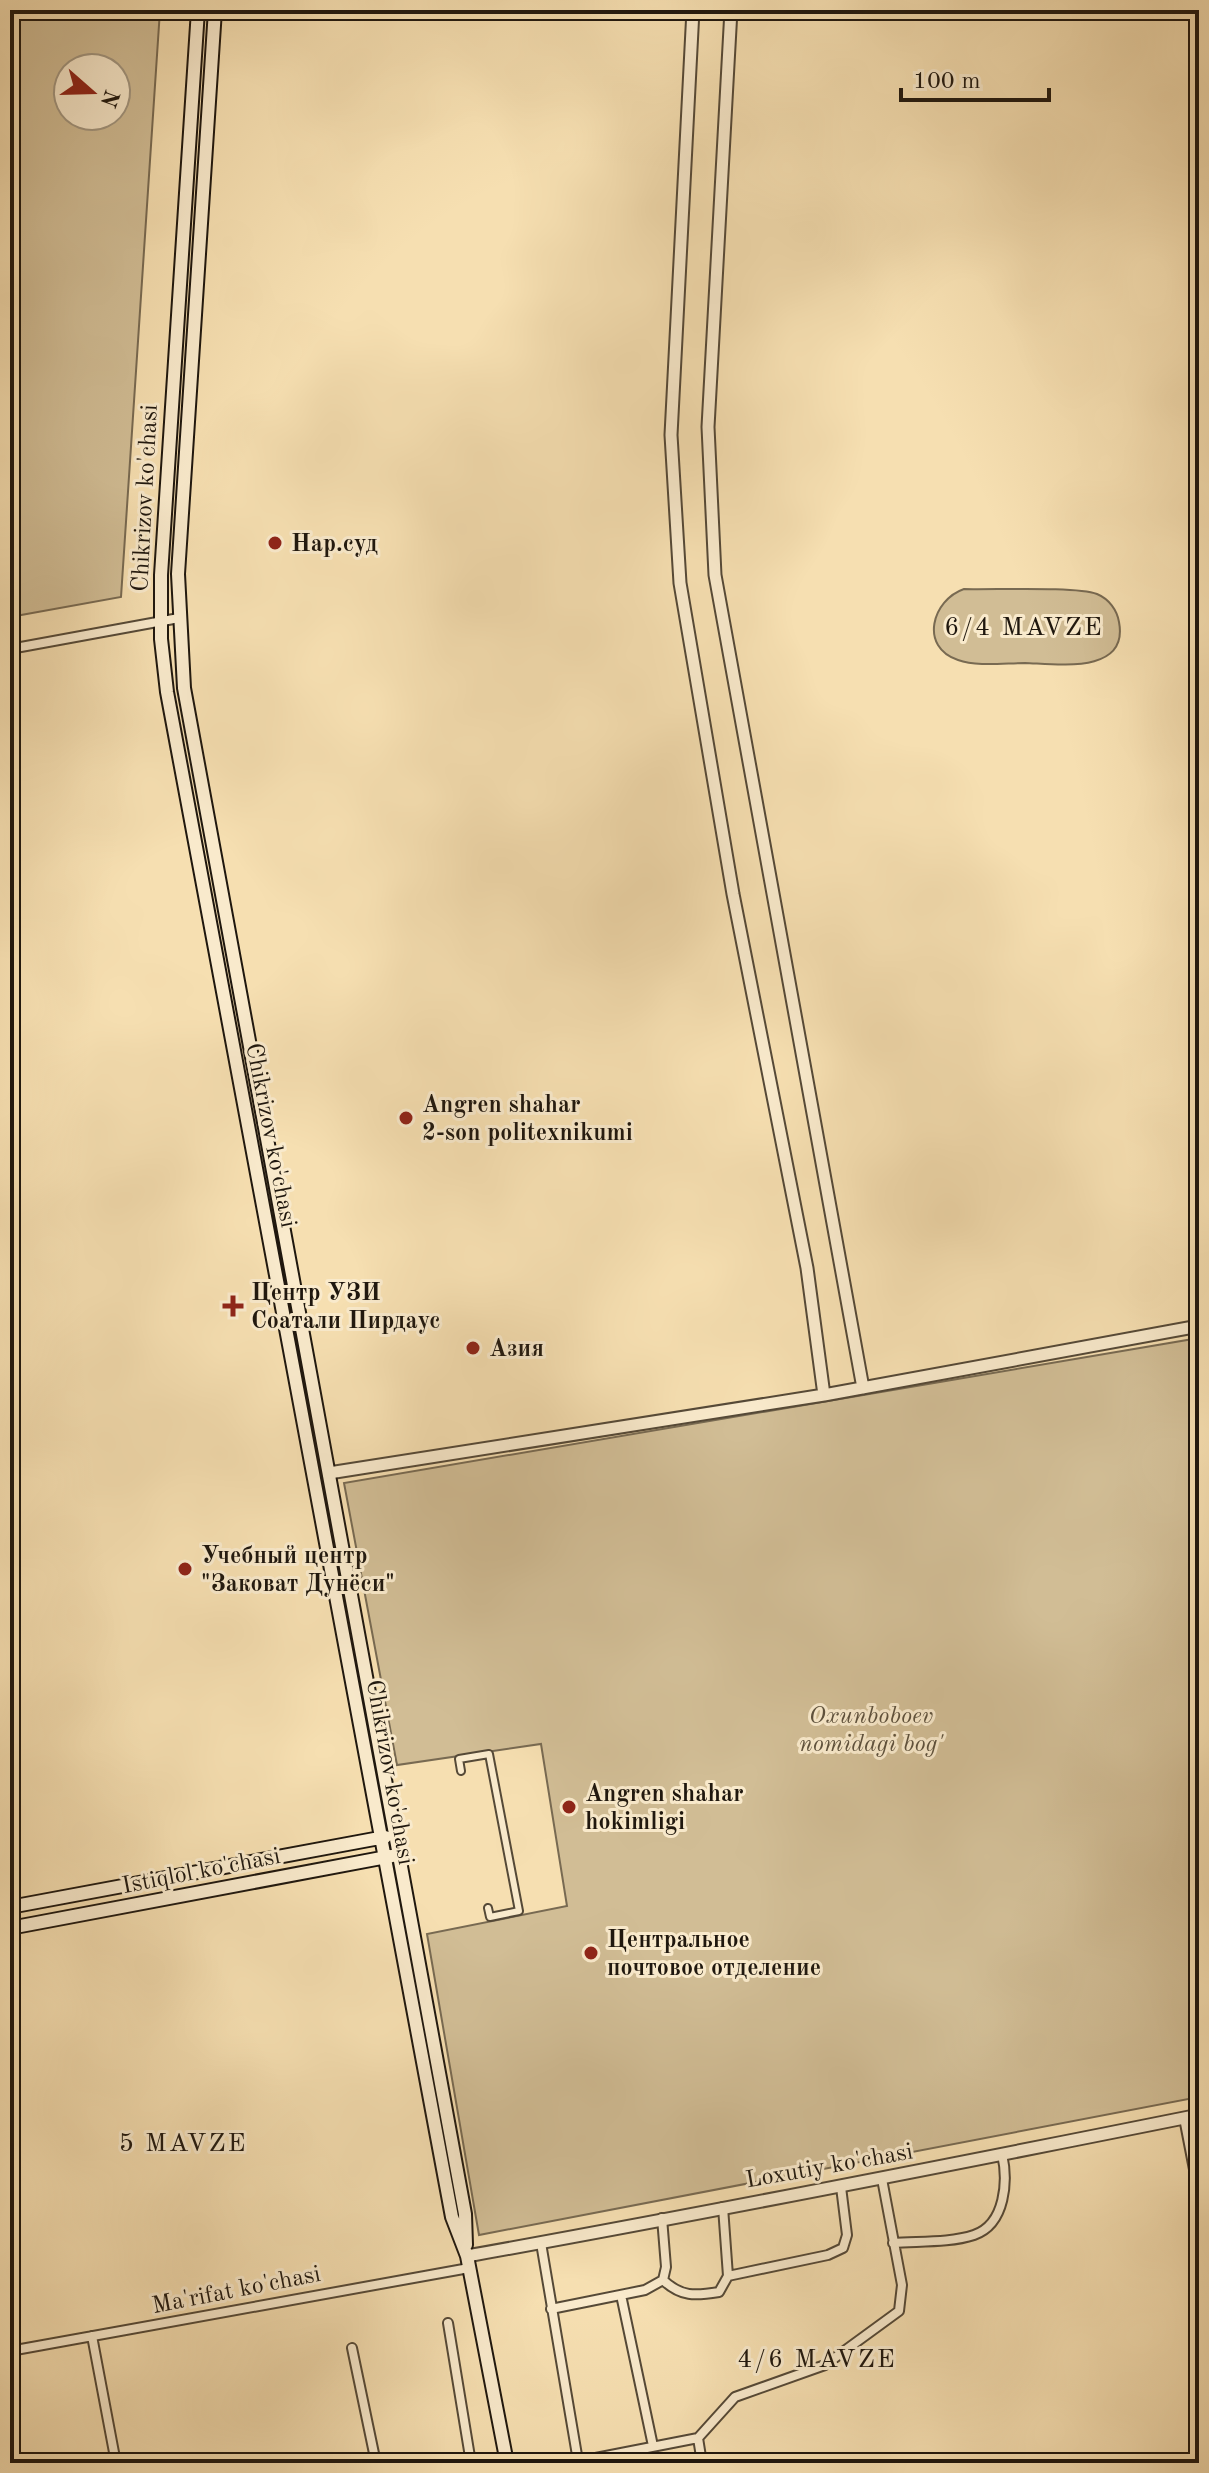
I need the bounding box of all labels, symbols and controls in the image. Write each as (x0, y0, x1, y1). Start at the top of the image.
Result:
north arrow (52, 52, 132, 132)
scale bar (901, 52, 1049, 102)
text: 100 m (913, 70, 981, 94)
text: N (96, 86, 122, 110)
street label: Chikrizov ko'chasi (129, 404, 163, 592)
place label: Нар.суд (291, 533, 378, 557)
marker: Нар.суд (266, 534, 284, 552)
district label: 6/4 MAVZE (944, 615, 1104, 641)
street label: Chikrizov ko'chasi (240, 1041, 300, 1230)
place label: Angren shahar 2-son politexnikumi (422, 1094, 633, 1146)
marker: Angren shahar 2-son politexnikumi (397, 1109, 415, 1127)
place label: Центр УЗИ Соатали Пирдаус (251, 1282, 441, 1334)
marker: Центр УЗИ Соатали Пирдаус (222, 1295, 244, 1317)
place label: Азия (489, 1338, 544, 1362)
marker: Азия (464, 1339, 482, 1357)
place label: Учебный центр "Заковат Дунёси" (201, 1545, 395, 1597)
marker: Учебный центр "Заковат Дунёси" (176, 1560, 194, 1578)
street label: Chikrizov ko'chasi (361, 1678, 417, 1867)
park label: Oxunboboev nomidagi bog' (799, 1705, 944, 1757)
place label: Angren shahar hokimligi (585, 1783, 744, 1835)
marker: Angren shahar hokimligi (560, 1798, 578, 1816)
street label: Istiqlol ko'chasi (120, 1845, 283, 1899)
place label: Центральное почтовое отделение (607, 1929, 821, 1981)
marker: Центральное почтовое отделение (582, 1944, 600, 1962)
district label: 5 MAVZE (119, 2131, 247, 2157)
street label: Loxutiy ko'chasi (744, 2140, 915, 2193)
street label: Ma'rifat ko'chasi (150, 2263, 323, 2319)
district label: 4/6 MAVZE (737, 2347, 897, 2373)

